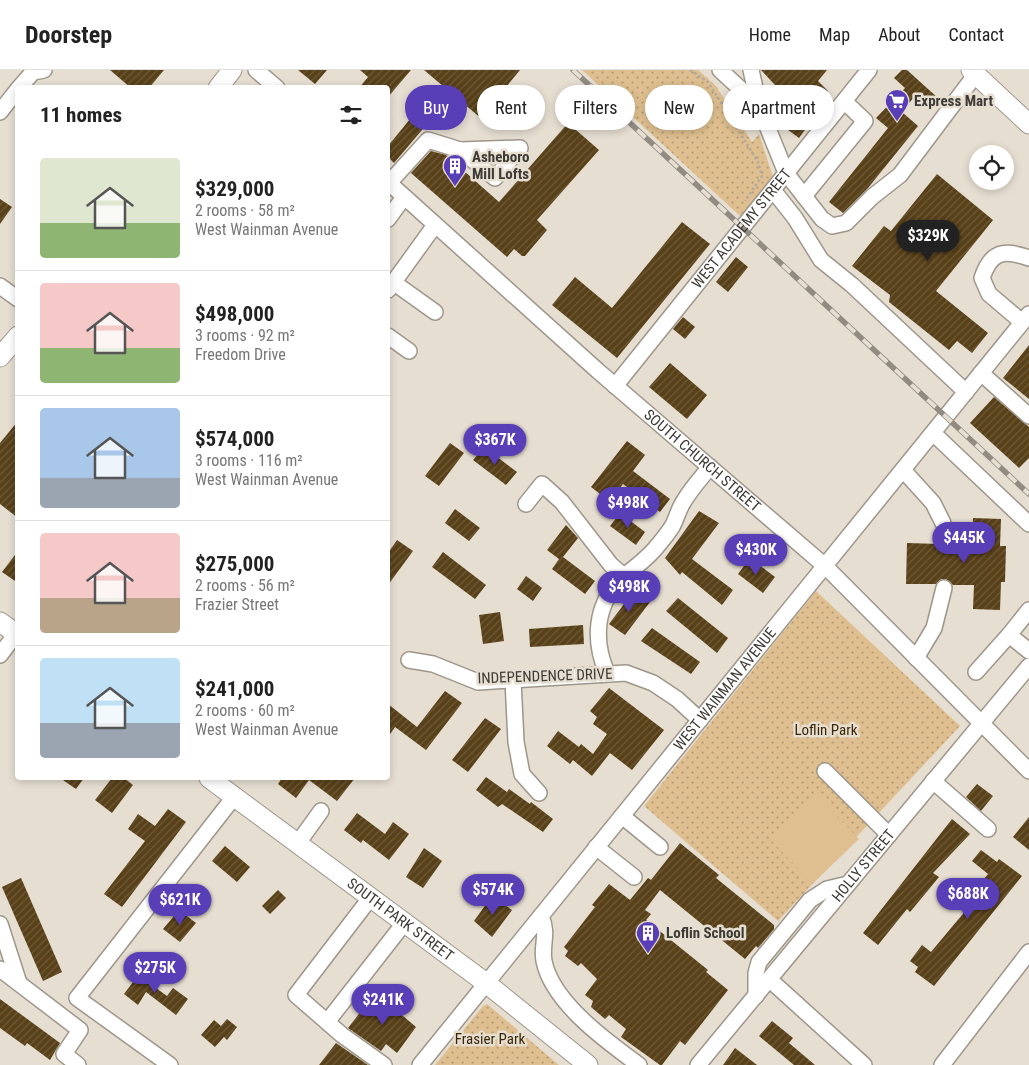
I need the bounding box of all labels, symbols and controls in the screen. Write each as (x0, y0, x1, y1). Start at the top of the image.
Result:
text: Doorstep (25, 21, 112, 49)
text: Home (749, 24, 791, 45)
text: Map (819, 24, 850, 45)
text: About (878, 24, 920, 45)
text: Contact (948, 24, 1004, 45)
chip: Buy (405, 85, 467, 130)
chip: Rent (477, 85, 545, 130)
chip: Filters (555, 85, 635, 130)
chip: New (645, 85, 713, 130)
chip: Apartment (723, 85, 834, 130)
supermarket icon: Express Mart (884, 88, 910, 122)
place label: Express Mart (914, 92, 993, 110)
icon: filters (337, 101, 365, 129)
text: 11 homes (40, 103, 122, 127)
map controls (969, 145, 1014, 190)
button: locate (969, 145, 1014, 190)
place label: Asheboro Mill Lofts (472, 148, 529, 183)
building icon: Asheboro Mill Lofts (442, 153, 468, 187)
street label: WEST ACADEMY STREET (688, 165, 795, 292)
text: $329,000 (195, 177, 274, 201)
icon: home (80, 178, 140, 238)
text: 2 rooms · 58 m² (195, 201, 295, 220)
text: West Wainman Avenue (195, 220, 338, 239)
pin: $329K (893, 220, 963, 262)
text: $329K (907, 226, 949, 245)
text: $498,000 (195, 302, 274, 326)
icon: home (80, 303, 140, 363)
text: 3 rooms · 92 m² (195, 326, 295, 345)
text: Freedom Drive (195, 345, 286, 364)
street label: SOUTH CHURCH STREET (640, 406, 764, 516)
pin: $367K (460, 424, 530, 466)
text: $574,000 (195, 427, 274, 451)
icon: home (80, 428, 140, 488)
text: $367K (474, 430, 516, 449)
text: 3 rooms · 116 m² (195, 451, 303, 470)
text: West Wainman Avenue (195, 470, 338, 489)
pin: $498K (593, 486, 663, 529)
text: $498K (607, 493, 649, 512)
pin: $445K (929, 522, 999, 564)
text: $445K (943, 528, 985, 547)
pin: $430K (721, 534, 791, 576)
text: $430K (735, 540, 777, 559)
text: $275,000 (195, 552, 274, 576)
icon: home (80, 553, 140, 613)
pin: $498K (594, 570, 664, 613)
text: 2 rooms · 56 m² (195, 576, 295, 595)
text: $498K (608, 577, 650, 596)
text: Frazier Street (195, 595, 279, 614)
street label: WEST WAINMAN AVENUE (670, 624, 780, 754)
street label: INDEPENDENCE DRIVE (477, 665, 613, 687)
text: $241,000 (195, 677, 274, 701)
icon: home (80, 678, 140, 738)
text: 2 rooms · 60 m² (195, 701, 295, 720)
text: West Wainman Avenue (195, 720, 338, 739)
park label: Loflin Park (794, 721, 858, 739)
street label: HOLLY STREET (828, 826, 899, 906)
street label: SOUTH PARK STREET (344, 874, 457, 965)
pin: $574K (458, 874, 528, 916)
pin: $688K (933, 878, 1003, 920)
text: $574K (472, 880, 514, 899)
pin: $621K (145, 884, 215, 926)
text: $688K (947, 884, 989, 903)
text: $621K (159, 890, 201, 909)
building icon: Loflin School (635, 920, 661, 954)
place label: Loflin School (666, 924, 745, 942)
pin: $275K (120, 952, 190, 994)
text: $275K (134, 958, 176, 977)
pin: $241K (348, 984, 418, 1026)
text: $241K (362, 990, 404, 1009)
park label: Frasier Park (455, 1030, 526, 1048)

